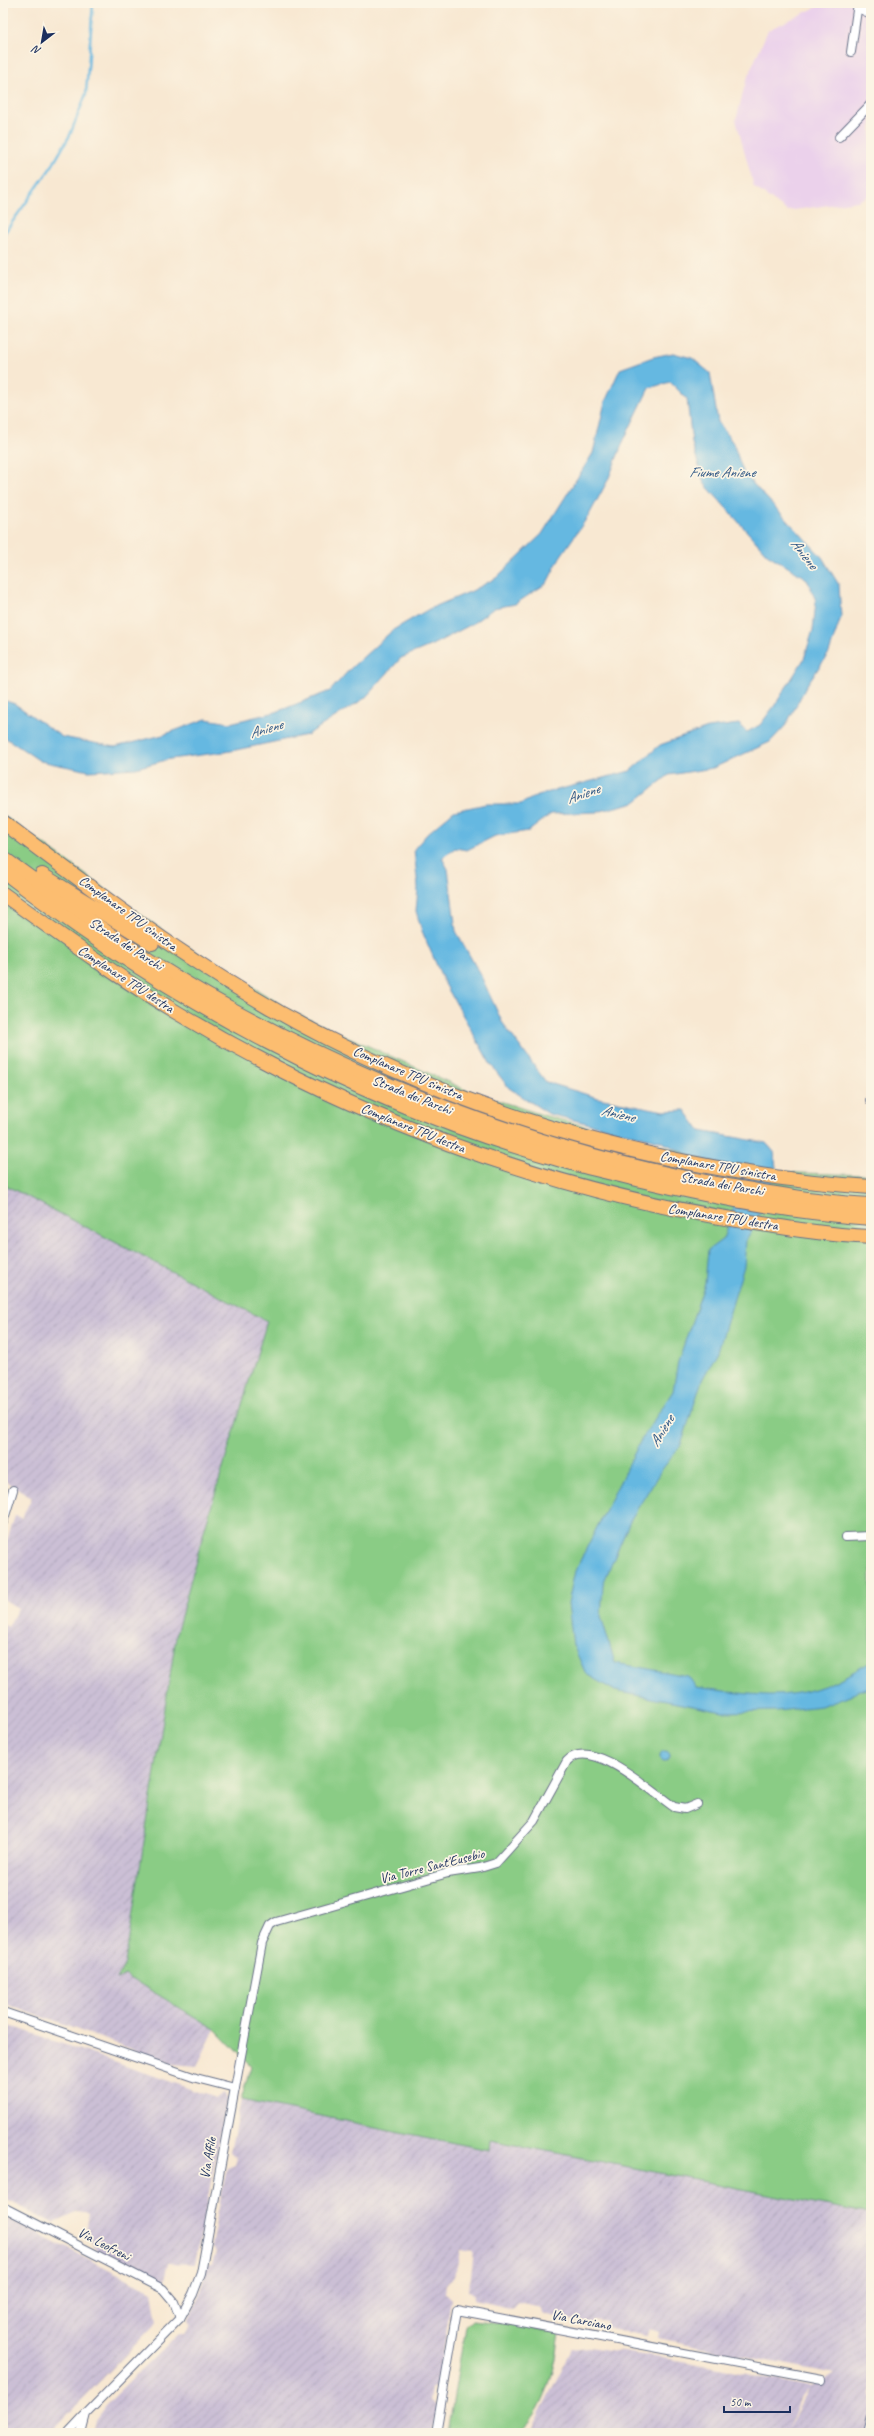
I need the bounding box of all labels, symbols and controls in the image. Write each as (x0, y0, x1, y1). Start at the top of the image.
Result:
north arrow (22, 22, 62, 62)
text: N (28, 42, 43, 58)
water label: Fiume Aniene (689, 463, 757, 482)
water label: Aniene (786, 535, 823, 575)
water label: Aniene (247, 715, 287, 743)
water label: Aniene (564, 779, 604, 808)
street label: Complanare TPU sinistra (76, 872, 181, 955)
street label: Strada dei Parchi (86, 914, 168, 975)
street label: Complanare TPU destra (75, 942, 178, 1017)
street label: Complanare TPU sinistra (351, 1042, 466, 1104)
street label: Strada dei Parchi (370, 1071, 456, 1120)
street label: Complanare TPU destra (358, 1099, 469, 1157)
water label: Aniene (600, 1101, 638, 1127)
street label: Complanare TPU sinistra (659, 1147, 778, 1185)
street label: Strada dei Parchi (679, 1168, 767, 1200)
street label: Complanare TPU destra (667, 1200, 780, 1234)
water label: Aniene (645, 1410, 680, 1450)
street label: Via Torre Sant'Eusebio (378, 1845, 487, 1887)
street label: Via Affile (196, 2135, 220, 2180)
street label: Via Leofreni (75, 2224, 135, 2265)
street label: Via Carciano (550, 2306, 613, 2334)
scale bar (724, 2388, 790, 2414)
text: 50 m (730, 2394, 752, 2410)

